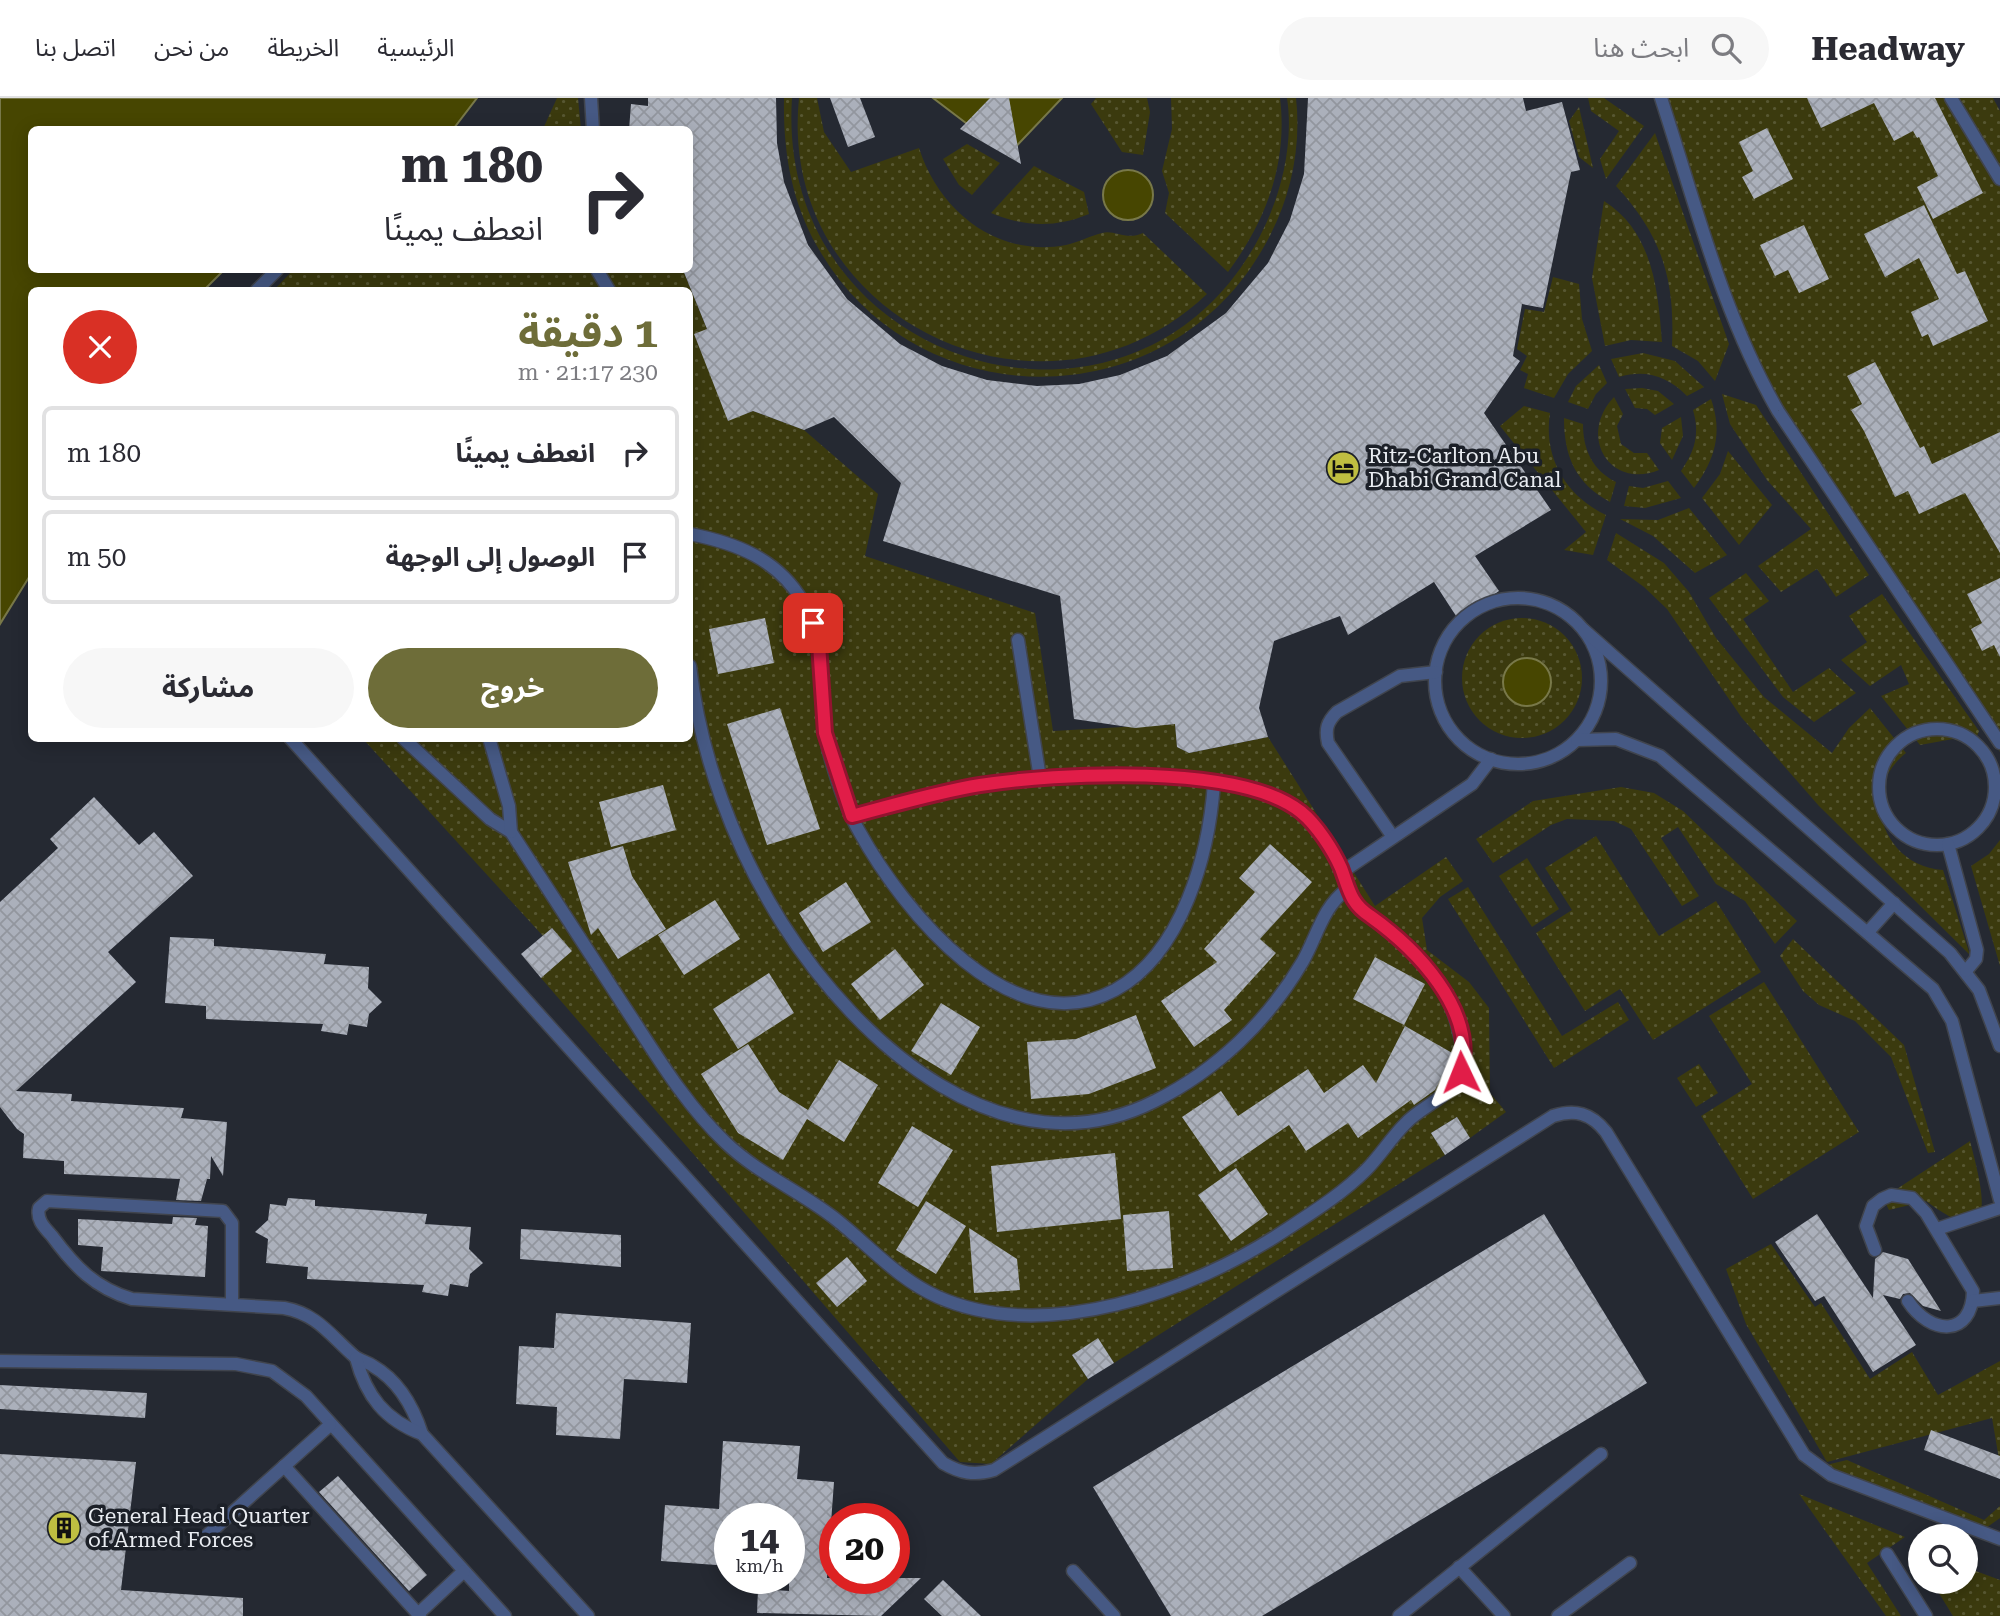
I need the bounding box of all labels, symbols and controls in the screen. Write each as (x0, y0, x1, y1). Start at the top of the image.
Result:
search box (1279, 17, 1769, 80)
icon: search (1707, 29, 1745, 67)
text: Headway (1811, 29, 1965, 68)
text: ابحث هنا (1593, 33, 1689, 63)
text: اتصل بنا (35, 34, 116, 62)
text: من نحن (154, 34, 229, 62)
text: الخريطة (267, 34, 339, 62)
text: الرئيسية (377, 34, 454, 62)
text: 180 m (401, 137, 543, 194)
icon: right (567, 154, 658, 245)
text: انعطف يمينًا (384, 210, 543, 248)
text: 1 دقيقة (518, 308, 658, 357)
button: close (63, 310, 137, 384)
text: 230 m · 21:17 (518, 359, 658, 386)
icon: right (616, 434, 654, 472)
text: 180 m (67, 438, 141, 468)
text: انعطف يمينًا (455, 438, 595, 468)
place label: Ritz-Carlton Abu Dhabi Grand Canal (1368, 444, 1562, 492)
hotel icon: Ritz-Carlton Abu Dhabi Grand Canal (1324, 449, 1362, 487)
icon: arrive (616, 538, 654, 576)
text: 50 m (67, 542, 126, 572)
text: الوصول إلى الوجهة (386, 542, 595, 572)
pin (783, 593, 843, 653)
icon: arrive (794, 604, 832, 642)
button: مشاركة (63, 648, 354, 728)
button: خروج (368, 648, 658, 728)
position arrow (1424, 1035, 1498, 1109)
speed limit sign: 20 (819, 1503, 910, 1594)
place label: General Head Quarter of Armed Forces (88, 1504, 310, 1552)
building icon: General Head Quarter of Armed Forces (45, 1509, 83, 1547)
text: 14 (740, 1519, 779, 1560)
map controls (1908, 1524, 1978, 1594)
button: search (1908, 1524, 1978, 1594)
text: km/h (735, 1555, 784, 1576)

